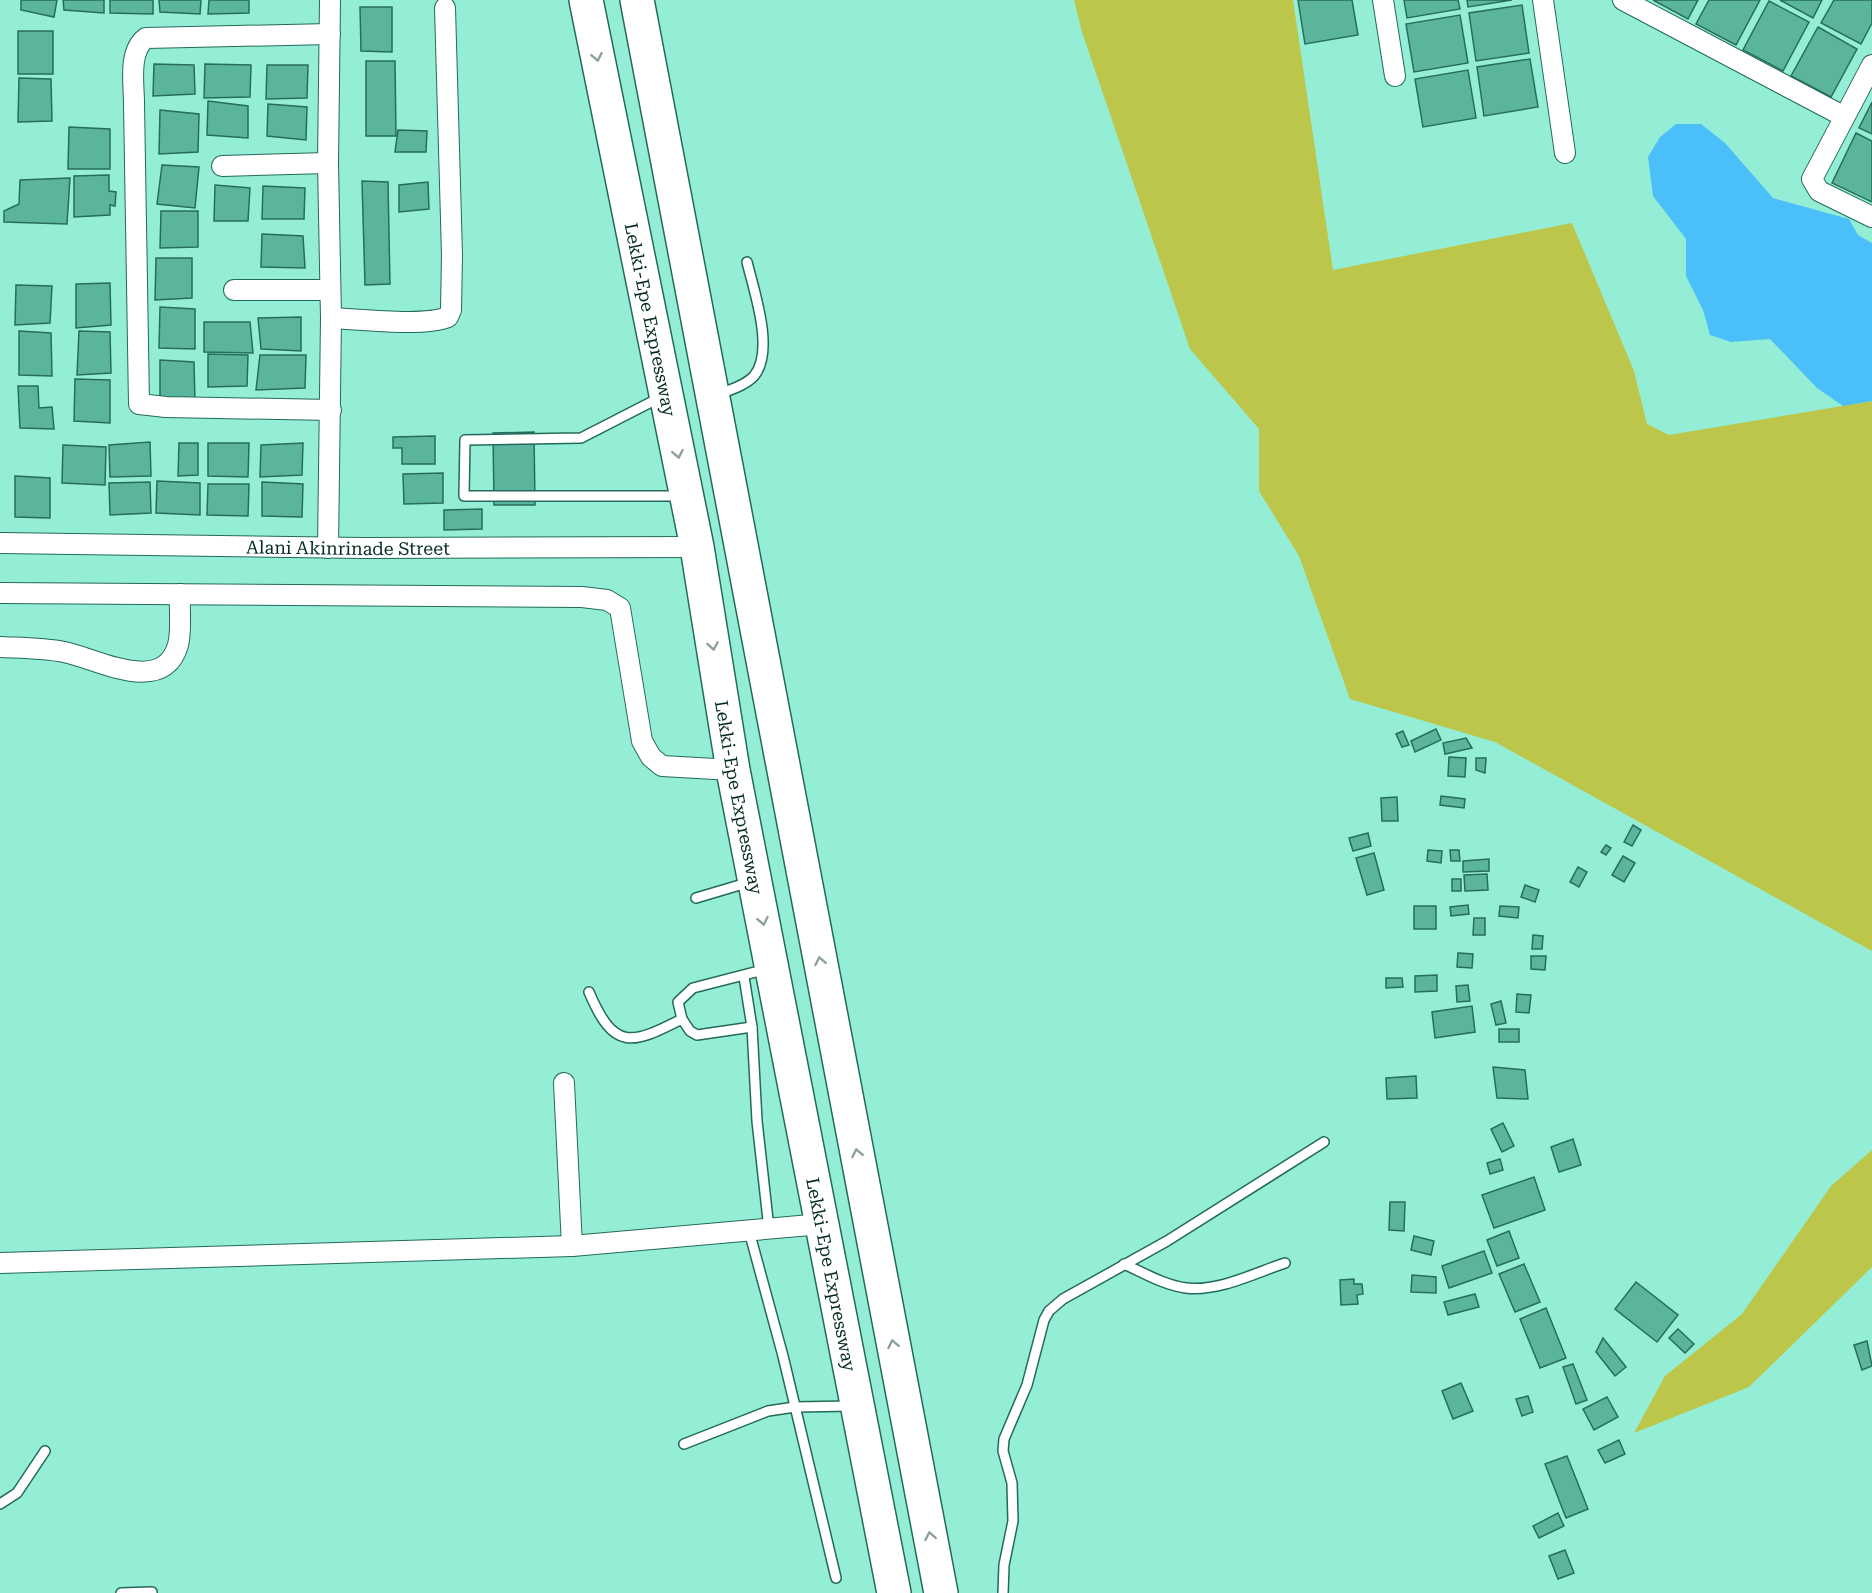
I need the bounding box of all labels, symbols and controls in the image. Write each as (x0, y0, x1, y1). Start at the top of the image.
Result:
one-way arrow (590, 52, 603, 62)
street label: Lekki-Epe Expressway (621, 221, 681, 419)
one-way arrow (671, 449, 684, 459)
street label: Alani Akinrinade Street (246, 536, 450, 559)
one-way arrow (706, 641, 719, 651)
street label: Lekki-Epe Expressway (711, 699, 768, 897)
one-way arrow (756, 915, 769, 925)
one-way arrow (814, 956, 827, 966)
one-way arrow (851, 1148, 864, 1158)
street label: Lekki-Epe Expressway (802, 1176, 861, 1374)
one-way arrow (887, 1339, 900, 1349)
one-way arrow (924, 1531, 937, 1541)

